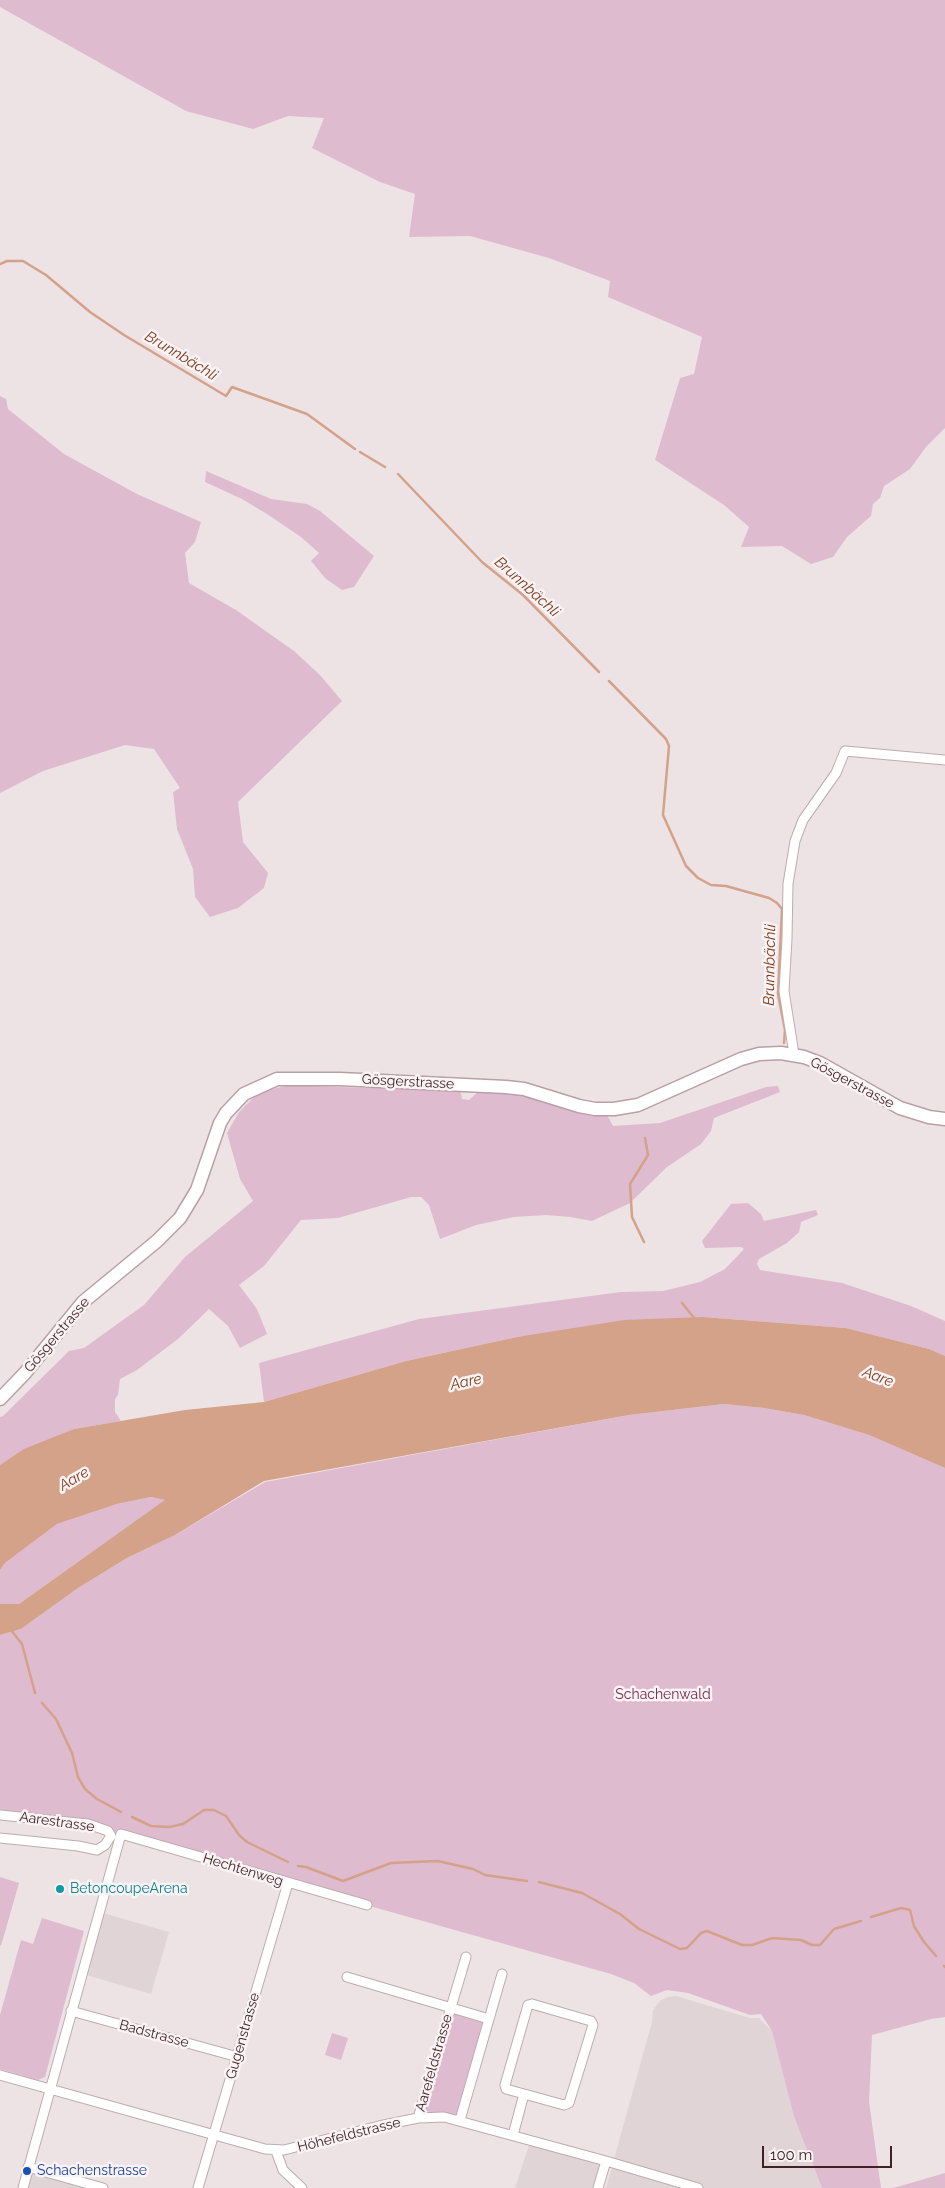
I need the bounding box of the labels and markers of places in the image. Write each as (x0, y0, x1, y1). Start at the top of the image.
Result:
place label: BetoncoupeArena (70, 1881, 188, 1897)
marker: BetoncoupeArena (54, 1883, 66, 1895)
place label: Schachenstrasse (37, 2163, 147, 2179)
marker: Schachenstrasse (21, 2165, 33, 2177)

